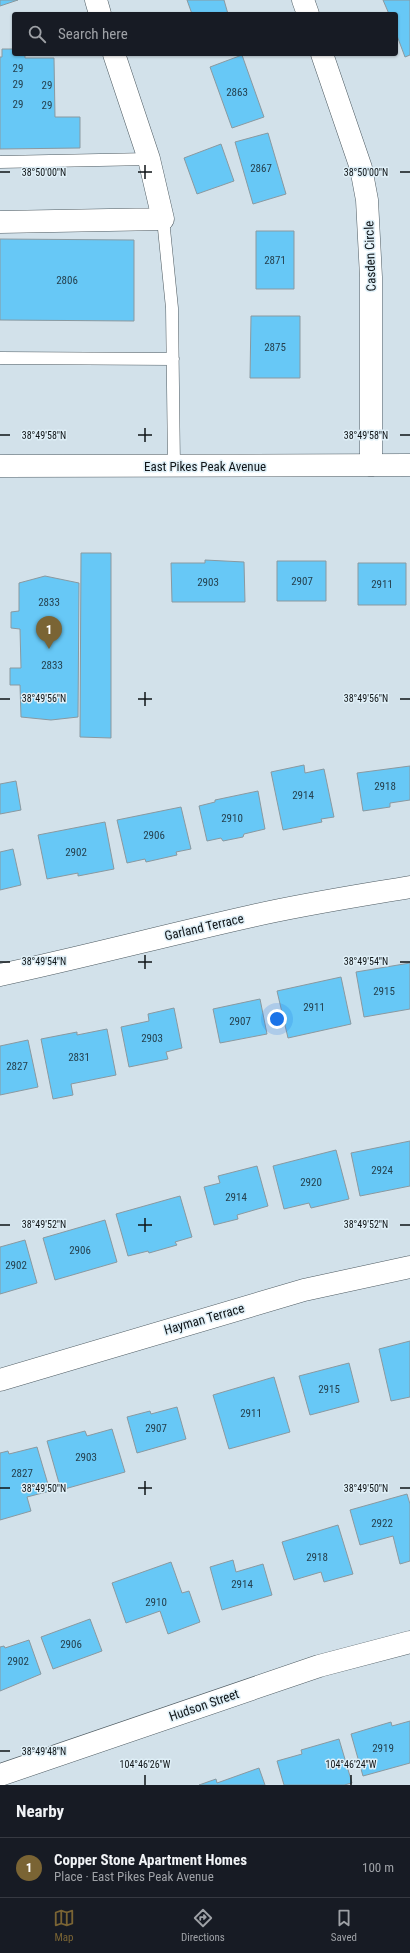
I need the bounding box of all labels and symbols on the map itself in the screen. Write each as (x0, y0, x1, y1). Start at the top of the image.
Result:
house number: 29 (13, 62, 23, 75)
house number: 29 (13, 78, 23, 91)
house number: 29 (42, 79, 52, 92)
house number: 2863 (226, 86, 248, 99)
house number: 29 (13, 98, 23, 111)
house number: 29 (42, 99, 52, 112)
house number: 2867 (250, 162, 272, 175)
text: 38°50'00"N (22, 167, 66, 178)
text: 38°50'00"N (344, 167, 388, 178)
street label: Casden Circle (361, 220, 379, 292)
house number: 2871 (264, 254, 286, 267)
house number: 2806 (56, 274, 78, 287)
house number: 2875 (264, 341, 286, 354)
text: 38°49'58"N (22, 430, 66, 441)
text: 38°49'58"N (344, 430, 388, 441)
street label: East Pikes Peak Avenue (144, 459, 266, 474)
house number: 2907 (291, 575, 313, 588)
house number: 2903 (197, 576, 219, 589)
house number: 2911 (371, 578, 393, 591)
house number: 2833 (38, 596, 60, 609)
pin: 1 (36, 616, 62, 649)
house number: 2833 (41, 659, 63, 672)
text: 38°49'56"N (22, 693, 66, 704)
text: 38°49'56"N (344, 693, 388, 704)
house number: 2918 (374, 780, 396, 793)
house number: 2914 (292, 789, 314, 802)
house number: 2910 (221, 812, 243, 825)
house number: 2906 (143, 829, 165, 842)
house number: 2902 (65, 846, 87, 859)
street label: Garland Terrace (163, 911, 245, 943)
text: 38°49'54"N (22, 956, 66, 967)
text: 38°49'54"N (344, 956, 388, 967)
house number: 2915 (373, 985, 395, 998)
house number: 2911 (303, 1001, 325, 1014)
your location (267, 1009, 287, 1029)
house number: 2907 (229, 1015, 251, 1028)
house number: 2903 (141, 1032, 163, 1045)
house number: 2831 (68, 1051, 90, 1064)
house number: 2827 (6, 1060, 28, 1073)
house number: 2924 (371, 1164, 393, 1177)
house number: 2920 (300, 1176, 322, 1189)
house number: 2914 (225, 1191, 247, 1204)
text: 38°49'52"N (22, 1219, 66, 1230)
text: 38°49'52"N (344, 1219, 388, 1230)
house number: 2906 (69, 1244, 91, 1257)
house number: 2902 (5, 1259, 27, 1272)
street label: Hayman Terrace (162, 1300, 246, 1338)
house number: 2915 (318, 1383, 340, 1396)
house number: 2911 (240, 1407, 262, 1420)
house number: 2907 (145, 1422, 167, 1435)
house number: 2903 (75, 1451, 97, 1464)
house number: 2827 (11, 1467, 33, 1480)
text: 38°49'50"N (22, 1483, 66, 1494)
text: 38°49'50"N (344, 1483, 388, 1494)
house number: 2922 (371, 1517, 393, 1530)
house number: 2918 (306, 1551, 328, 1564)
house number: 2914 (231, 1578, 253, 1591)
house number: 2910 (145, 1596, 167, 1609)
house number: 2906 (60, 1638, 82, 1651)
house number: 2902 (7, 1655, 29, 1668)
street label: Hudson Street (167, 1686, 241, 1724)
house number: 2919 (372, 1742, 394, 1755)
text: 38°49'48"N (22, 1746, 66, 1757)
text: 104°46'26"W (120, 1759, 171, 1770)
text: 104°46'24"W (326, 1759, 377, 1770)

